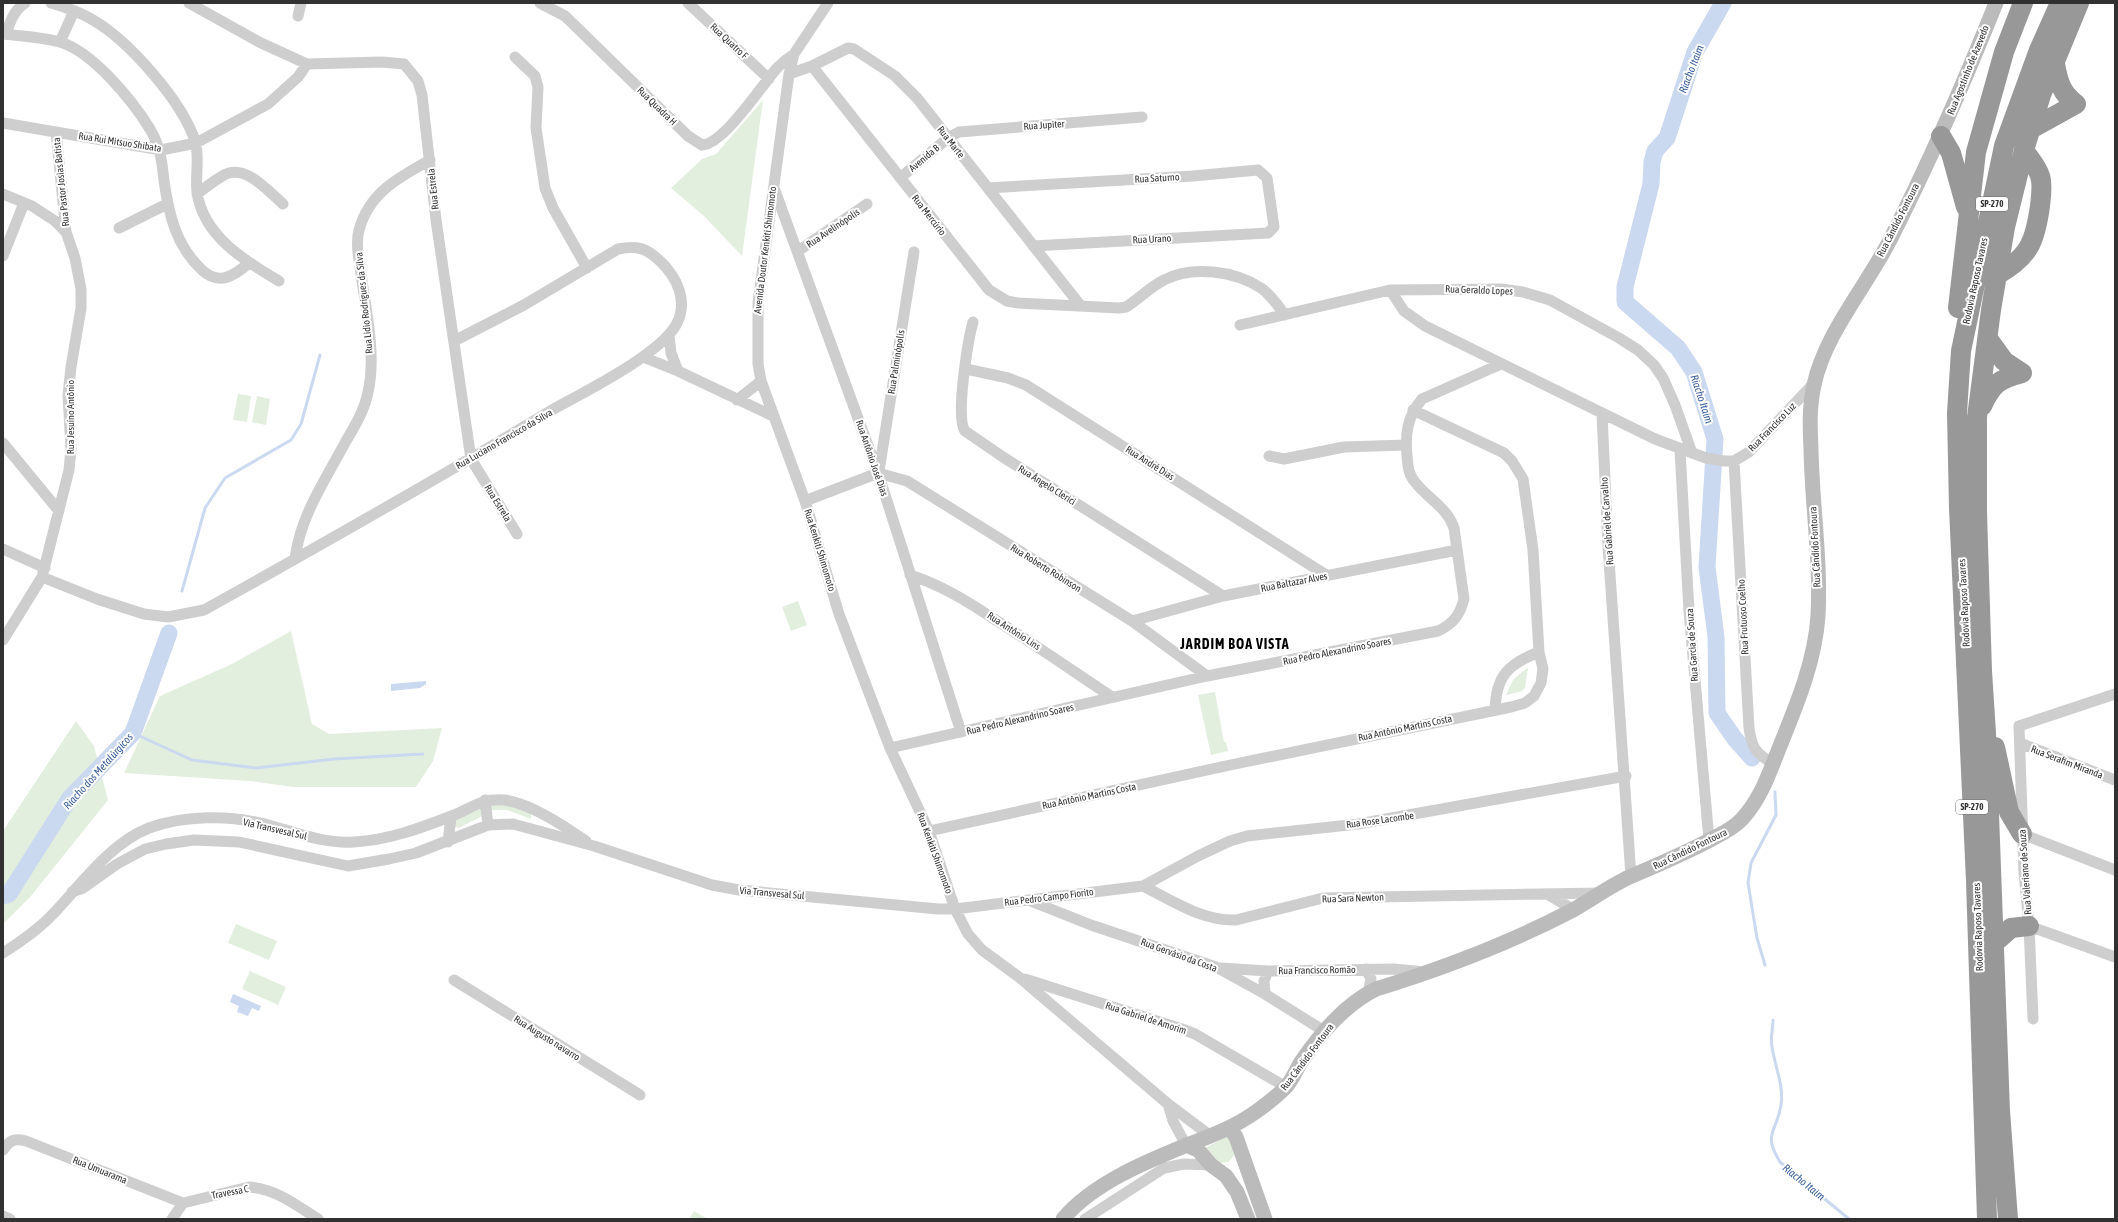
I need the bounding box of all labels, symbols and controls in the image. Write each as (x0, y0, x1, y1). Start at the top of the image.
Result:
street label: Rua Quatro F (708, 21, 750, 61)
street label: Rua Agostinho de Azevedo (1945, 23, 1991, 116)
water label: Riacho Itaim (1676, 43, 1706, 95)
street label: Rua Quadra H (635, 85, 679, 127)
street label: Rua Jupiter (1023, 118, 1066, 132)
street label: Rua Marte (935, 124, 967, 160)
street label: Rua Rui Mitsuo Shibata (78, 130, 163, 154)
street label: Rua Pastor Josias Batista (51, 137, 71, 227)
street label: Avenida B (907, 142, 942, 174)
street label: Rua Estrela (425, 168, 441, 210)
street label: Rua Saturno (1134, 171, 1180, 185)
street label: Rua Cândido Fontoura (1875, 181, 1921, 258)
street label: Avenida Doutor Kenkiti Shimomoto (752, 186, 778, 314)
street label: Rua Mercúrio (910, 192, 948, 238)
road number: SP-270 (1976, 197, 2008, 211)
street label: Rua Avelinópolis (804, 206, 862, 250)
street label: Rua Urano (1132, 232, 1172, 246)
street label: Rodovia Raposo Tavares (1960, 236, 1990, 325)
street label: Rua Lidio Rodrigues da Silva (353, 251, 375, 354)
street label: Rua Geraldo Lopes (1445, 283, 1514, 297)
street label: Rua Palminópolis (885, 329, 907, 395)
water label: Riacho Itaim (1688, 373, 1716, 425)
street label: Rua Jesuíno Antônio (65, 380, 76, 454)
street label: Rua Francisco Luz (1746, 400, 1798, 454)
street label: Rua Luciano Francisco da Silva (454, 407, 555, 471)
street label: Rua Antônio José Dias (854, 419, 890, 498)
street label: Rua André Dias (1124, 444, 1177, 483)
street label: Rua Ângelo Clerici (1016, 463, 1078, 507)
street label: Rua Gabriel de Carvalho (1598, 476, 1616, 565)
street label: Rua Estrela (482, 483, 514, 524)
street label: Rua Cândido Fontoura (1807, 506, 1823, 588)
street label: Rua Kenkiti Shimomoto (802, 507, 838, 593)
street label: Rua Roberto Robinson (1009, 542, 1083, 594)
street label: Rodovia Raposo Tavares (1956, 558, 1972, 647)
street label: Rua Baltazar Alves (1260, 570, 1329, 594)
street label: Rua Frutuoso Coelho (1736, 579, 1750, 655)
street label: Rua Garcia de Souza (1684, 608, 1700, 682)
street label: Rua Antônio Lins (985, 610, 1043, 652)
street label: Rua Pedro Alexandrino Soares (1282, 635, 1392, 667)
district label: JARDIM BOA VISTA (1179, 636, 1290, 652)
street label: Rua Pedro Alexandrino Soares (965, 701, 1075, 737)
street label: Rua Antônio Martins Costa (1357, 713, 1453, 743)
water label: Riacho dos Metalúrgicos (61, 731, 135, 811)
street label: Rua Serafim Miranda (2029, 743, 2105, 781)
street label: Rua Antônio Martins Costa (1041, 781, 1137, 811)
road number: SP-270 (1956, 800, 1988, 814)
street label: Rua Rose Lacombe (1345, 810, 1415, 830)
street label: Rua Kenkiti Shimomoto (915, 811, 955, 895)
street label: Via Transvesal Sul (242, 816, 308, 842)
street label: Rua Cândido Fontoura (1651, 826, 1729, 872)
street label: Rua Valeriano de Souza (2017, 829, 2033, 915)
street label: Rodovia Raposo Tavares (1971, 882, 1985, 971)
street label: Via Transvesal Sul (739, 885, 805, 901)
street label: Rua Pedro Campo Fiorito (1004, 886, 1095, 908)
street label: Rua Sara Newton (1322, 891, 1384, 905)
street label: Rua Gervásio da Costa (1139, 936, 1219, 974)
street label: Rua Francisco Romão (1278, 964, 1356, 976)
street label: Rua Gabriel de Amorim (1104, 1000, 1188, 1036)
street label: Rua Augusto navarro (512, 1013, 582, 1063)
street label: Rua Cândido Fontoura (1278, 1021, 1336, 1093)
street label: Rua Umuarama (71, 1154, 129, 1186)
water label: Riacho Itaim (1781, 1161, 1828, 1203)
street label: Travessa C (211, 1183, 250, 1201)

